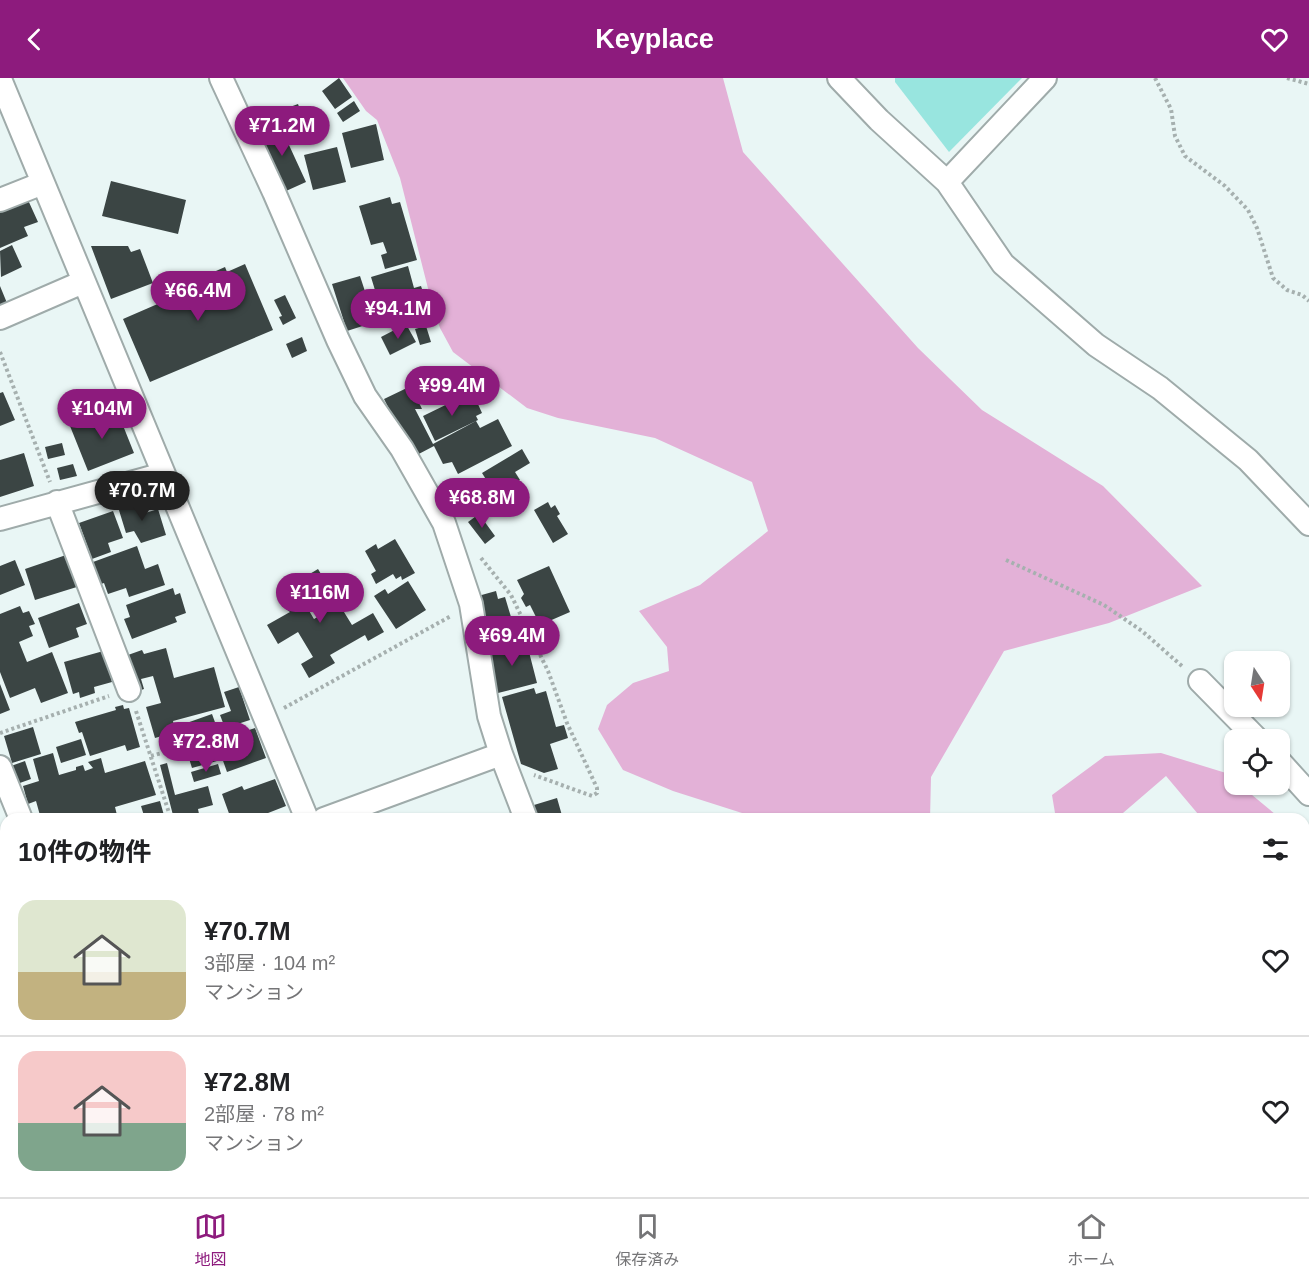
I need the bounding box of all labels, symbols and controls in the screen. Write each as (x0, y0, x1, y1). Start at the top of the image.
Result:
icon: back (18, 23, 51, 56)
icon: heart (1258, 23, 1291, 56)
text: Keyplace (595, 24, 714, 54)
pin: ¥71.2M (233, 106, 331, 157)
text: ¥71.2M (249, 114, 315, 136)
pin: ¥66.4M (149, 271, 247, 322)
text: ¥66.4M (165, 279, 231, 301)
pin: ¥94.1M (349, 289, 447, 340)
text: ¥94.1M (365, 297, 431, 319)
pin: ¥99.4M (403, 366, 501, 417)
text: ¥99.4M (419, 374, 485, 396)
pin: ¥104M (60, 389, 144, 440)
text: ¥104M (71, 397, 133, 419)
pin: ¥70.7M (93, 471, 191, 522)
pin: ¥68.8M (433, 478, 531, 529)
text: ¥70.7M (109, 479, 175, 501)
text: ¥68.8M (449, 486, 515, 508)
pin: ¥116M (278, 573, 362, 624)
text: ¥116M (290, 581, 350, 603)
pin: ¥69.4M (463, 616, 561, 667)
text: ¥69.4M (479, 624, 545, 646)
north arrow (1224, 651, 1290, 717)
map controls (1224, 651, 1290, 795)
pin: ¥72.8M (157, 722, 255, 773)
button: locate (1224, 729, 1290, 795)
text: ¥72.8M (173, 730, 239, 752)
icon: filters (1259, 833, 1292, 866)
text: 10件の物件 (18, 837, 151, 867)
text: ¥70.7M (204, 916, 291, 946)
icon: home (66, 924, 138, 996)
icon: heart (1259, 944, 1292, 977)
text: 3部屋 · 104 m² (204, 952, 335, 974)
text: マンション (204, 981, 304, 1003)
text: ¥72.8M (204, 1067, 291, 1097)
icon: home (66, 1075, 138, 1147)
icon: heart (1259, 1095, 1292, 1128)
text: 2部屋 · 78 m² (204, 1103, 324, 1125)
text: マンション (204, 1132, 304, 1154)
tab: 地図 (194, 1210, 227, 1270)
tab: 保存済み (615, 1210, 679, 1270)
tab: ホーム (1067, 1210, 1115, 1270)

